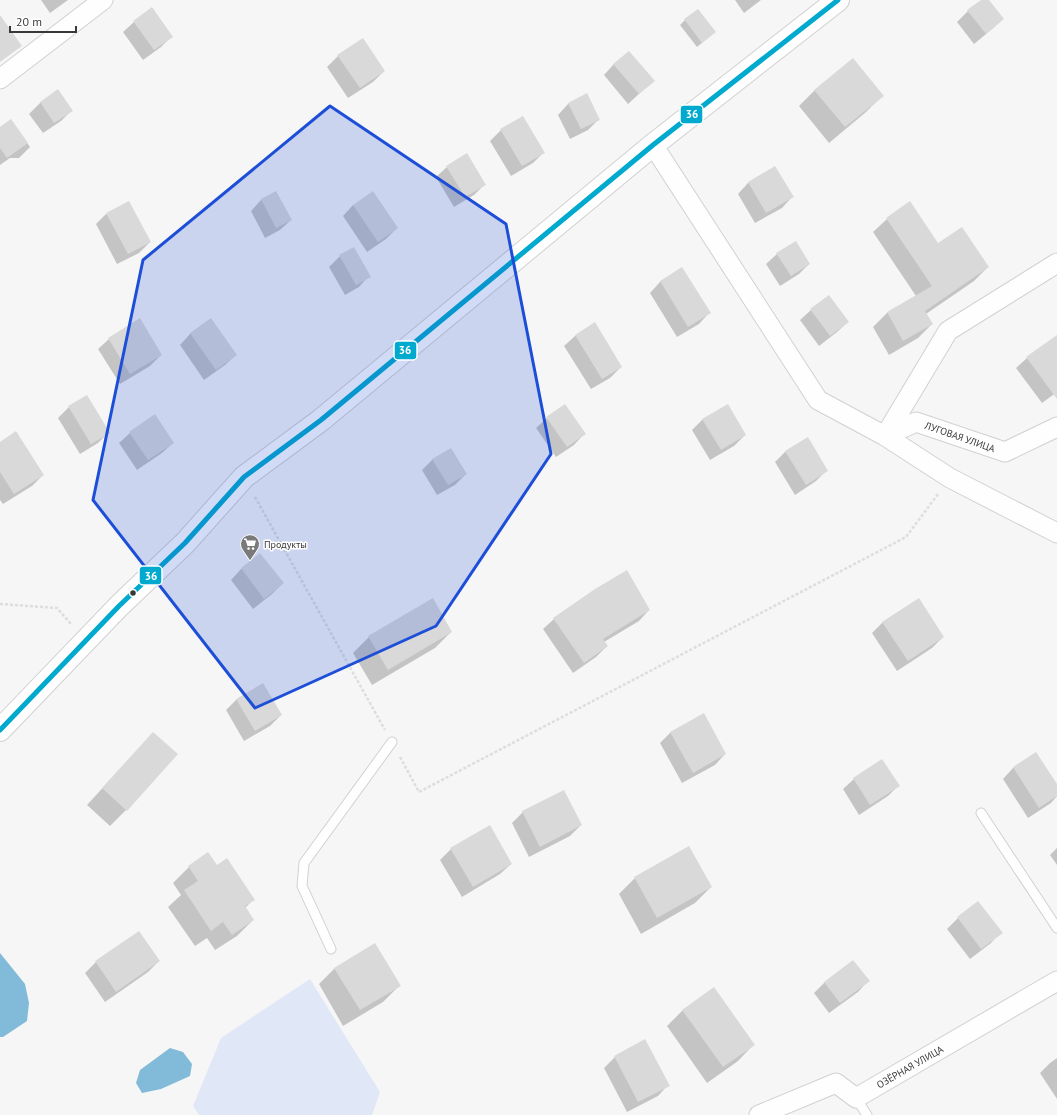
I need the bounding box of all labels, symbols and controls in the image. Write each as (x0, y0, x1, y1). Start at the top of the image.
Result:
scale bar (10, 8, 76, 34)
text: 20 m (16, 14, 42, 29)
line badge: 36 (680, 105, 703, 124)
text: 36 (686, 107, 698, 121)
line badge: 36 (394, 341, 417, 360)
text: 36 (399, 343, 411, 357)
street label: ЛУГОВАЯ УЛИЦА (922, 419, 997, 455)
supermarket icon: Продукты (239, 533, 261, 561)
place label: Продукты (264, 538, 307, 551)
line badge: 36 (139, 566, 162, 585)
text: 36 (145, 569, 157, 583)
unlabelled marker (128, 588, 138, 598)
street label: ОЗЁРНАЯ УЛИЦА (874, 1043, 946, 1091)

